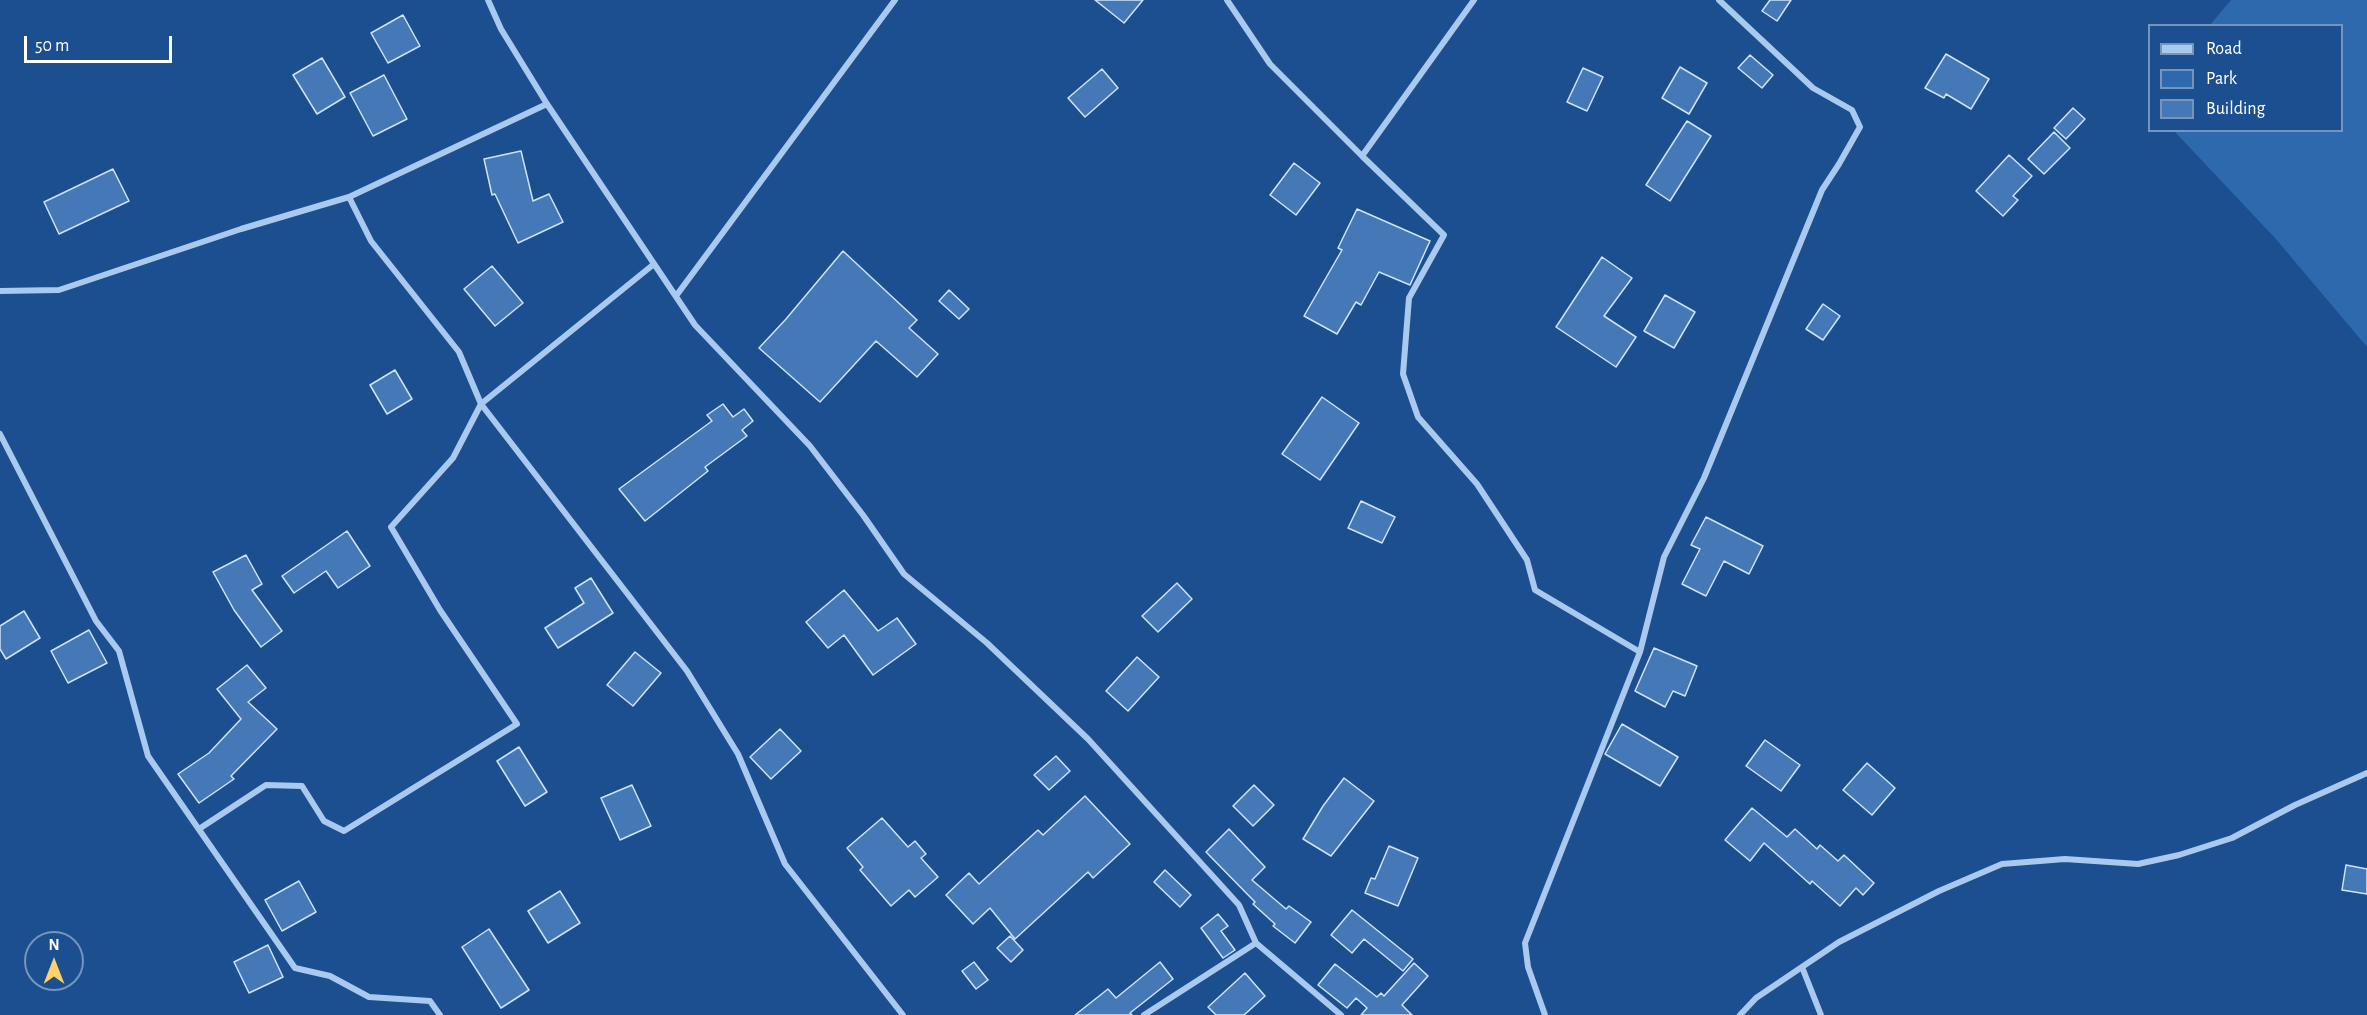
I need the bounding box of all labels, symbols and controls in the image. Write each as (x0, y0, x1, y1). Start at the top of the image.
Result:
scale bar (27, 24, 176, 62)
legend (2148, 24, 2343, 132)
text: 50 m (35, 37, 69, 55)
text: Road (2206, 40, 2242, 58)
text: Park (2206, 70, 2237, 88)
text: Building (2206, 100, 2265, 118)
north arrow (24, 931, 84, 991)
text: N (48, 937, 60, 953)

